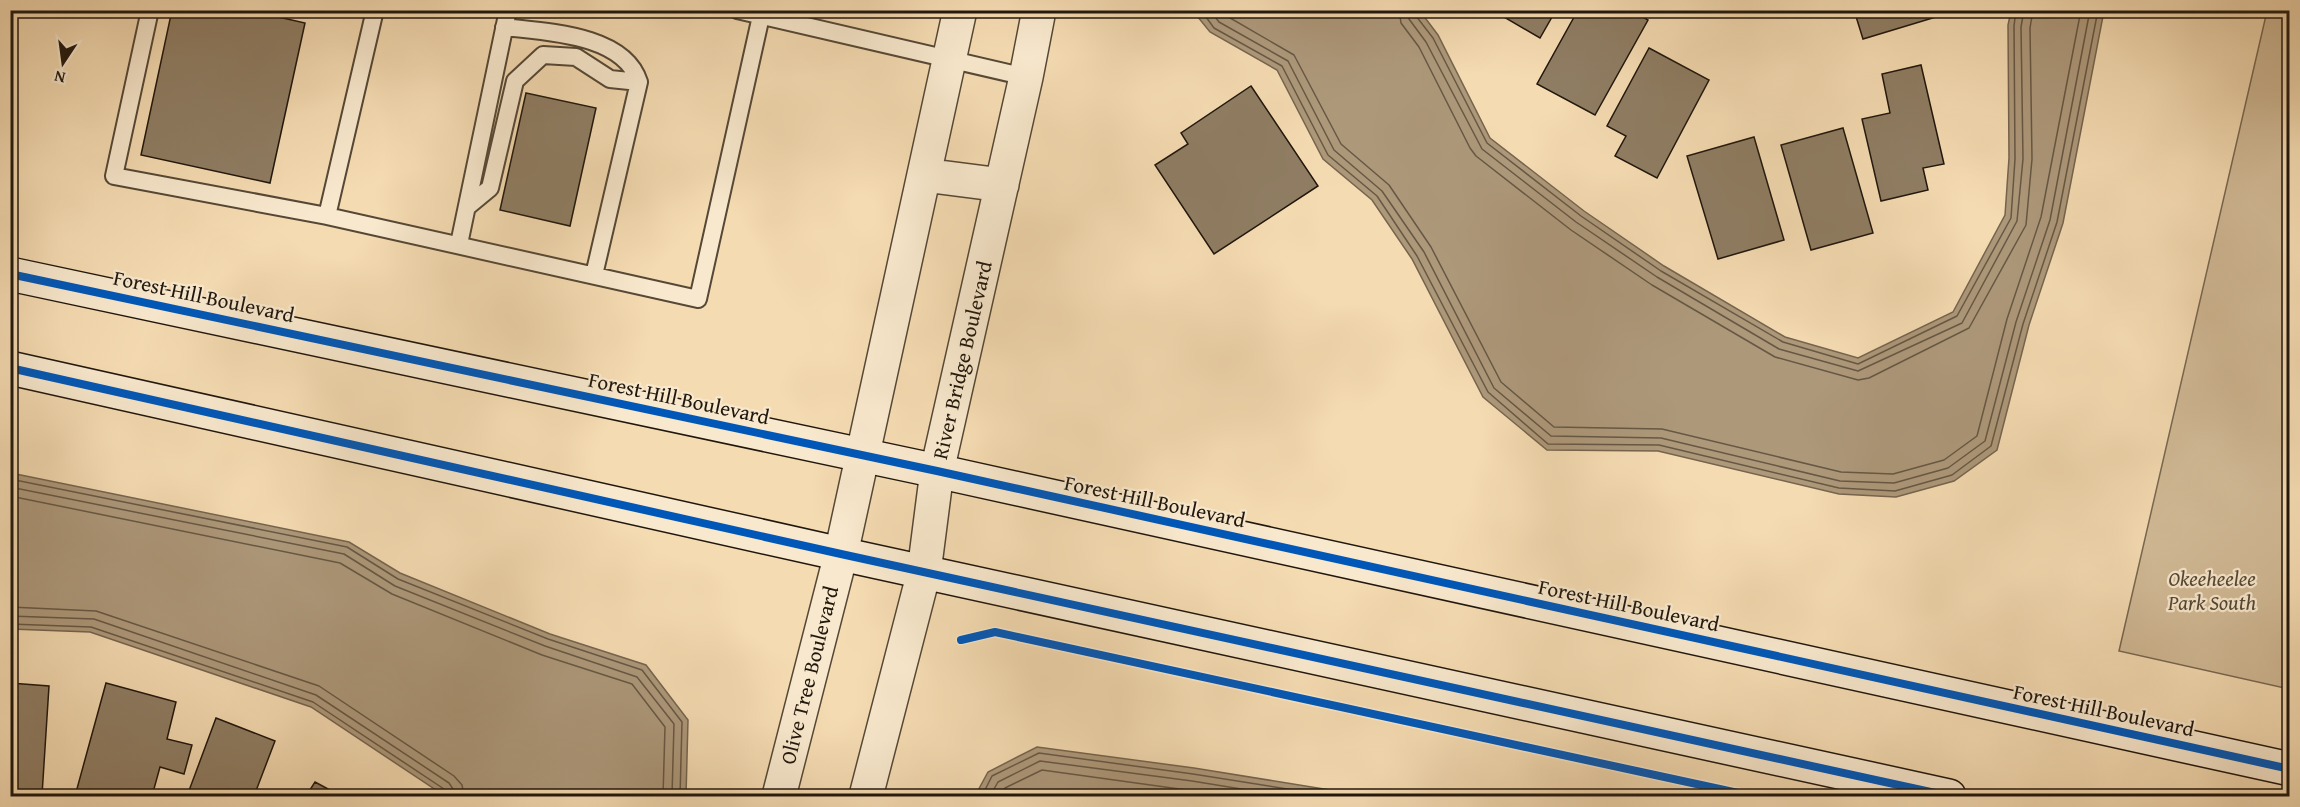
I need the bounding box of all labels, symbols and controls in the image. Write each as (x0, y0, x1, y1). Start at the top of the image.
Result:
north arrow (33, 33, 93, 93)
text: N (51, 65, 68, 91)
street label: River Bridge Boulevard (924, 257, 1000, 462)
street label: Forest Hill Boulevard (111, 262, 298, 330)
street label: Forest Hill Boulevard (586, 364, 773, 432)
street label: Forest Hill Boulevard (1062, 467, 1249, 535)
park label: Okeeheelee Park South (2167, 563, 2256, 618)
street label: Forest Hill Boulevard (1536, 571, 1723, 639)
street label: Olive Tree Boulevard (772, 582, 846, 767)
street label: Forest Hill Boulevard (2011, 676, 2198, 744)

